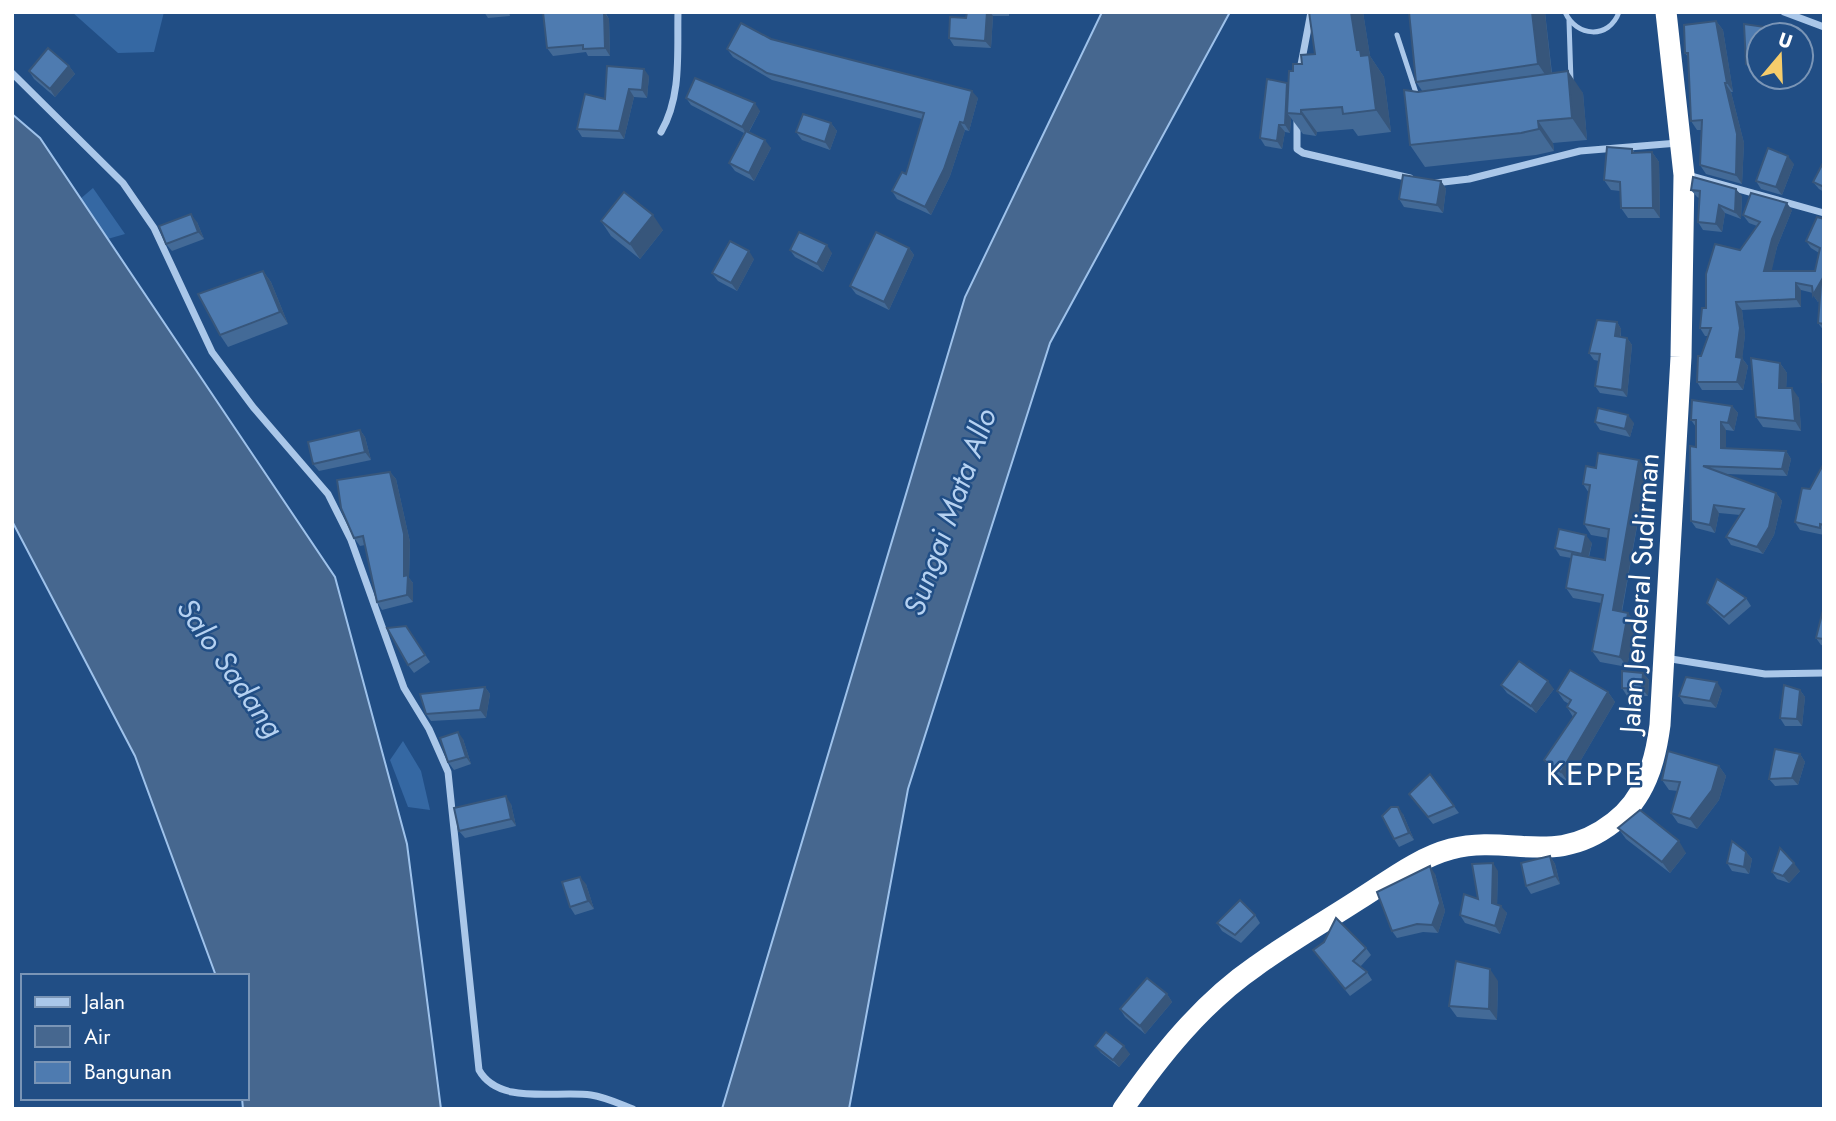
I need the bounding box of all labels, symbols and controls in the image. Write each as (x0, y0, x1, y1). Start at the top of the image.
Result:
north arrow (1745, 21, 1815, 91)
text: U (1775, 25, 1796, 55)
water label: Sungai Mata Allo (892, 402, 1007, 621)
street label: Jalan Jenderal Sudirman (1609, 452, 1670, 738)
water label: Salo Sadang (166, 589, 295, 747)
district label: KEPPE (1546, 751, 1644, 797)
legend (21, 974, 248, 1100)
text: Jalan (81, 987, 125, 1017)
text: Air (84, 1022, 111, 1052)
text: Bangunan (84, 1057, 172, 1087)

